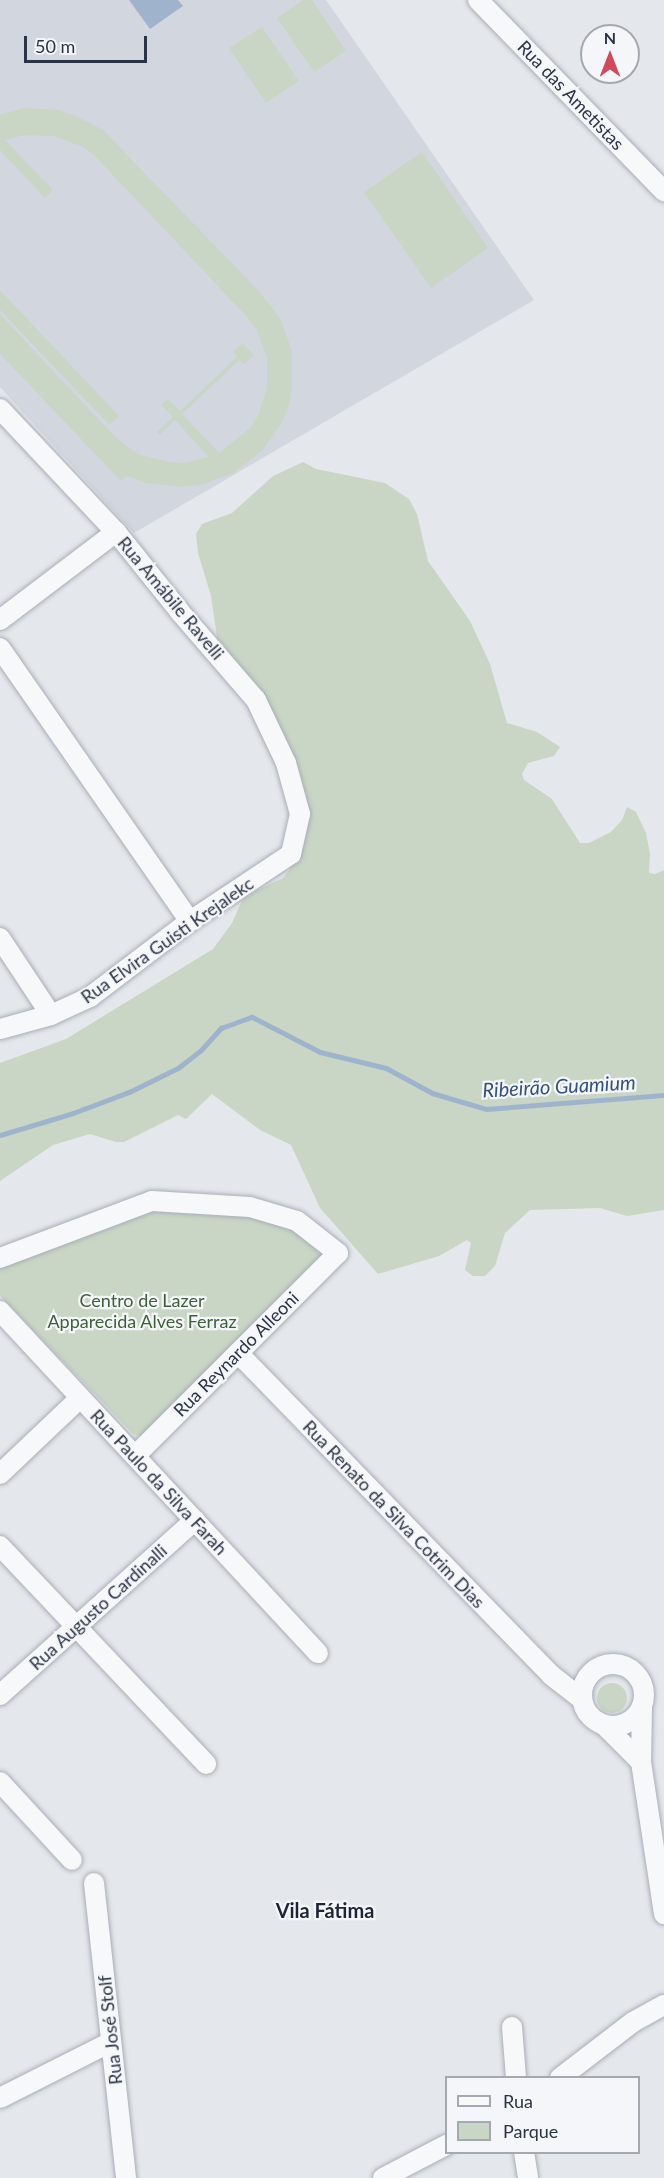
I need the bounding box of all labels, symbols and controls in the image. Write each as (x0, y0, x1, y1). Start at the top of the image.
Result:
scale bar (27, 24, 150, 62)
north arrow (580, 24, 640, 84)
text: N (604, 28, 616, 47)
text: 50 m (35, 35, 75, 57)
street label: Rua das Ametistas (513, 36, 629, 154)
street label: Rua Amábile Ravelli (113, 532, 229, 664)
street label: Rua Elvira Guisti Krejalekc (77, 872, 257, 1008)
water label: Ribeirão Guamium (482, 1070, 636, 1102)
street label: Rua Reynardo Alleoni (169, 1287, 303, 1421)
park label: Centro de Lazer Apparecida Alves Ferraz (47, 1290, 237, 1332)
street label: Rua Paulo da Silva Farah (86, 1405, 232, 1559)
street label: Rua Renato da Silva Cotrim Dias (299, 1416, 489, 1612)
street label: Rua Augusto Cardinalli (25, 1539, 171, 1675)
district label: Vila Fátima (276, 1898, 374, 1922)
street label: Rua José Stolf (93, 1974, 127, 2086)
legend (445, 2076, 640, 2154)
text: Rua (503, 2090, 533, 2112)
text: Parque (503, 2120, 558, 2142)

